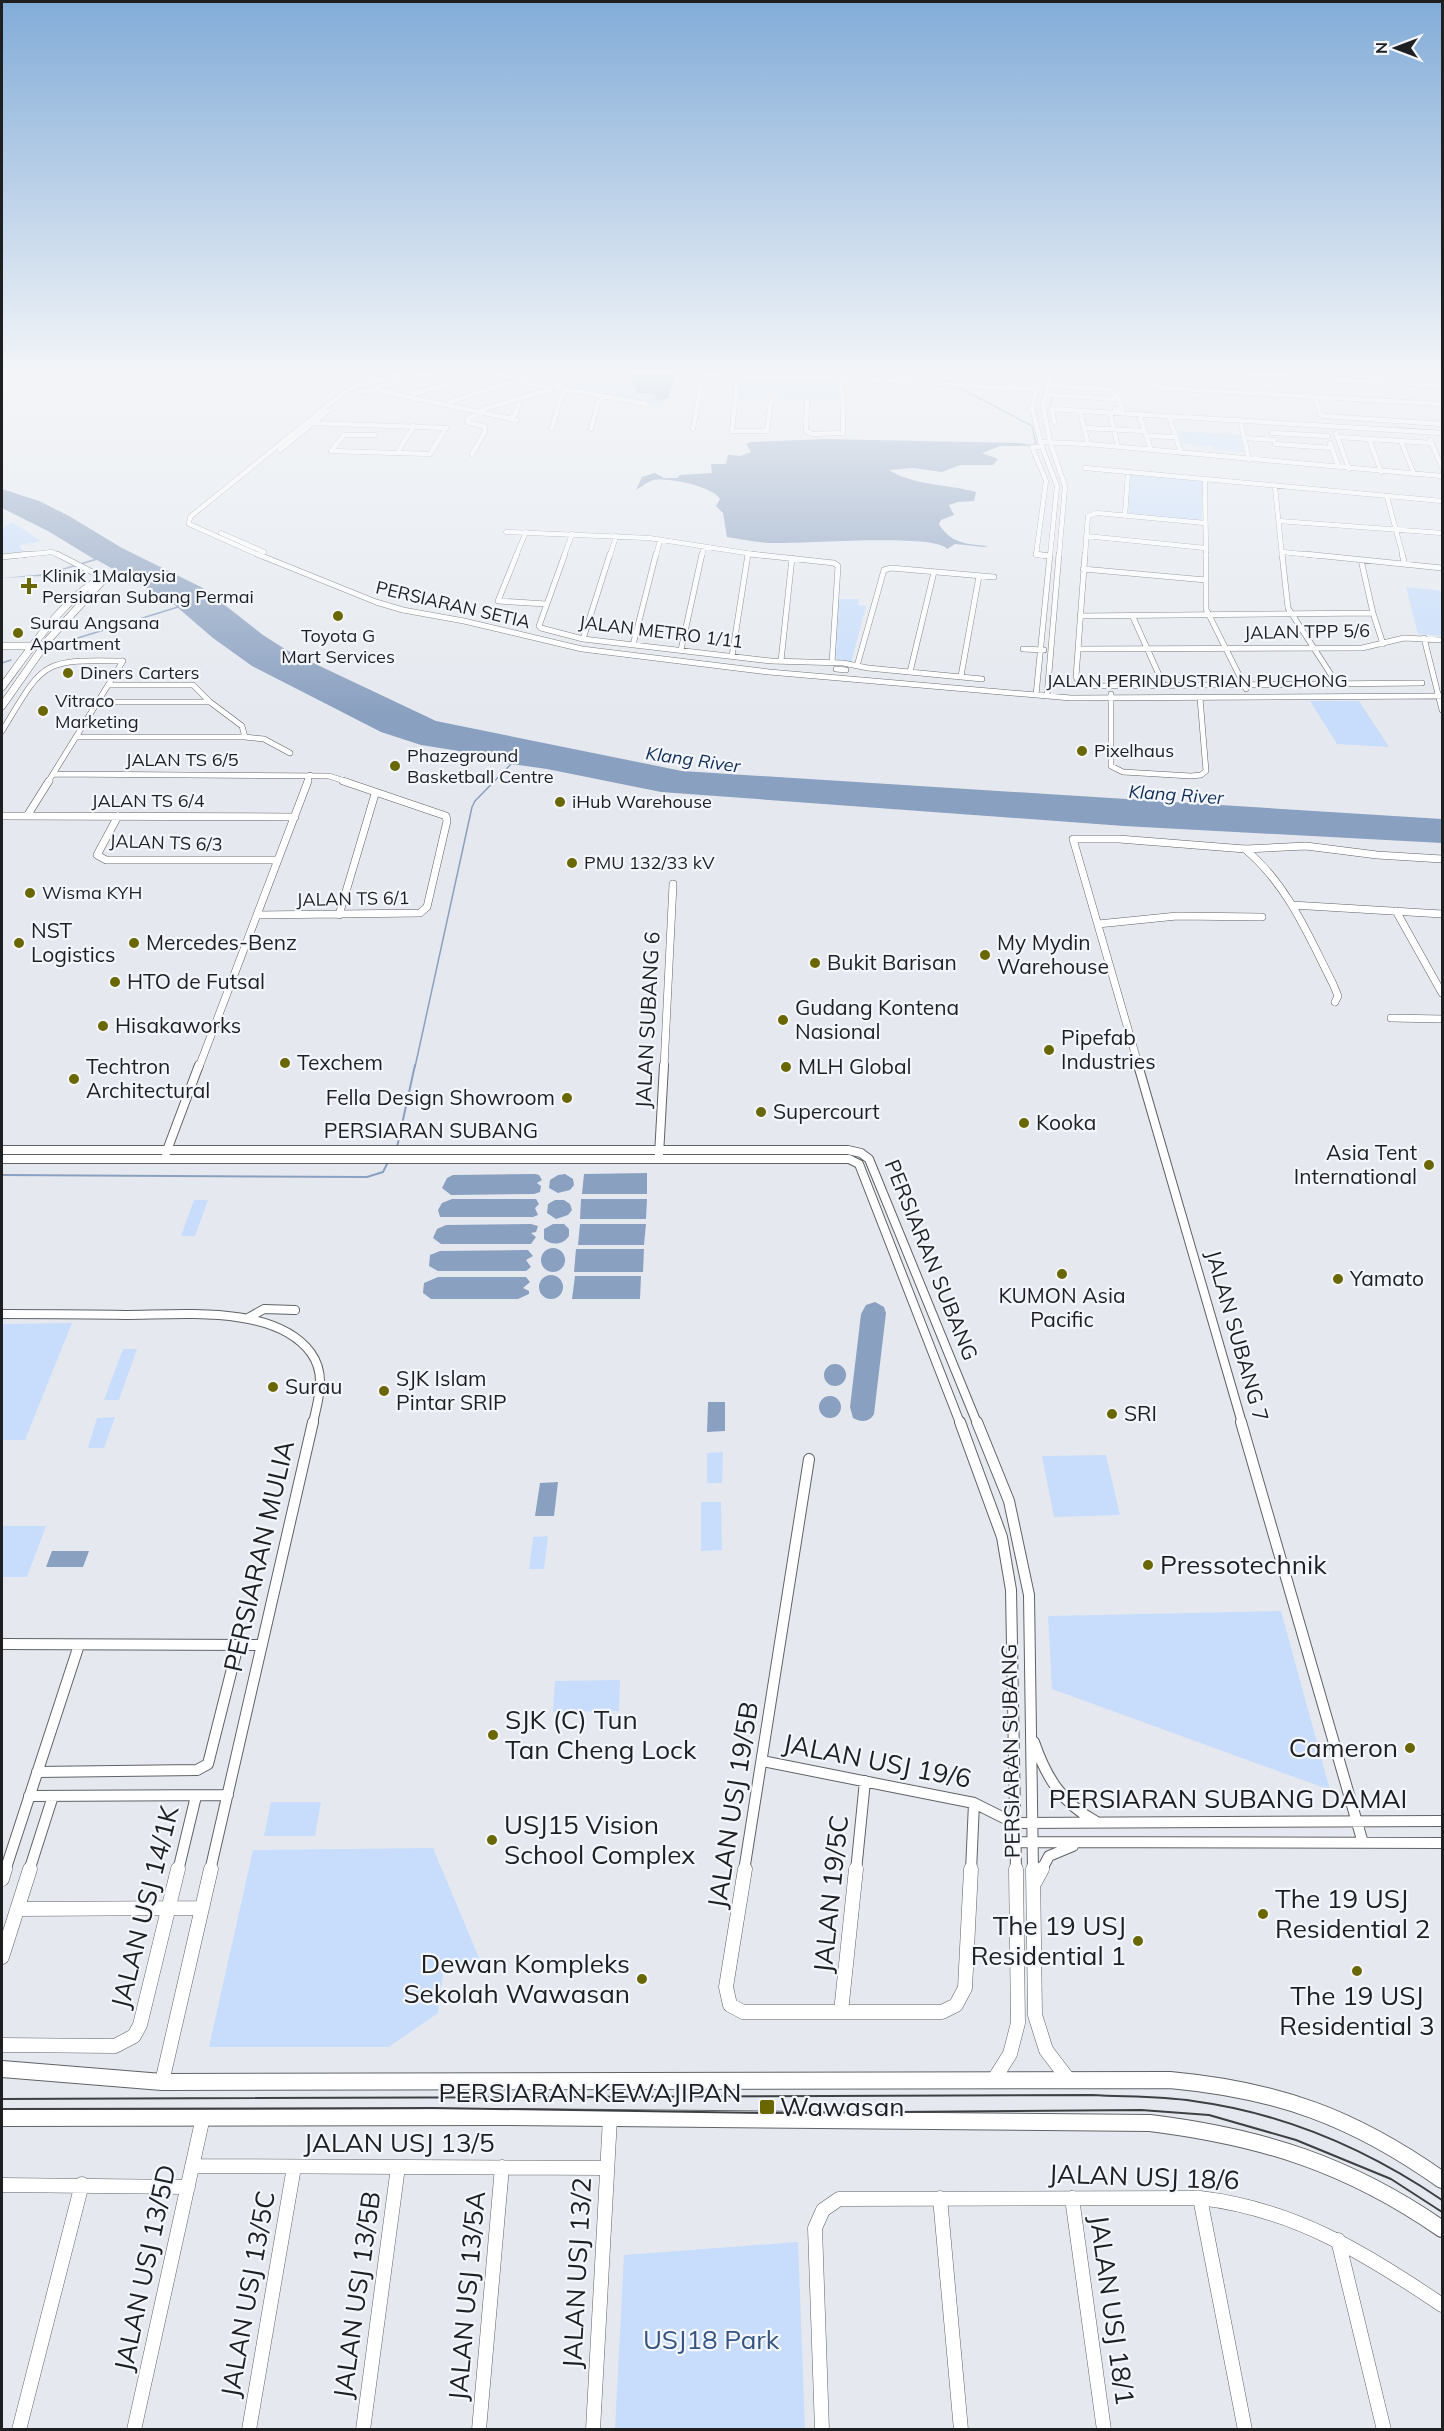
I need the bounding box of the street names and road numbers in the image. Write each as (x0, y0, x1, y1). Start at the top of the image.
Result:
street label: PERSIARAN SETIA (374, 576, 533, 633)
street label: JALAN METRO 1/11 (578, 610, 744, 653)
street label: JALAN TPP 5/6 (1244, 619, 1370, 644)
street label: JALAN PERINDUSTRIAN PUCHONG (1046, 669, 1348, 692)
street label: JALAN TS 6/5 (125, 748, 239, 771)
street label: JALAN TS 6/4 (91, 789, 205, 812)
street label: JALAN TS 6/3 (109, 829, 223, 856)
street label: JALAN TS 6/1 (296, 886, 410, 911)
street label: JALAN SUBANG 6 (629, 931, 665, 1109)
street label: PERSIARAN SUBANG (324, 1117, 538, 1143)
street label: PERSIARAN SUBANG (880, 1155, 984, 1364)
street label: JALAN SUBANG 7 (1201, 1247, 1275, 1424)
street label: PERSIARAN MULIA (216, 1437, 301, 1675)
street label: PERSIARAN SUBANG (995, 1644, 1025, 1858)
street label: JALAN USJ 19/5B (700, 1699, 765, 1911)
street label: JALAN USJ 19/6 (780, 1726, 974, 1795)
street label: PERSIARAN SUBANG DAMAI (1049, 1782, 1407, 1815)
street label: JALAN USJ 14/1K (103, 1802, 186, 2012)
street label: JALAN 19/5C (806, 1813, 855, 1975)
street label: PERSIARAN KEWAJIPAN (439, 2076, 741, 2109)
street label: JALAN USJ 13/5 (303, 2126, 495, 2159)
street label: JALAN USJ 18/6 (1048, 2157, 1240, 2196)
street label: JALAN USJ 13/5D (106, 2161, 183, 2374)
street label: JALAN USJ 13/2 (555, 2177, 598, 2369)
street label: JALAN USJ 13/5C (213, 2188, 282, 2400)
street label: JALAN USJ 13/5B (326, 2189, 387, 2401)
street label: JALAN USJ 13/5A (441, 2190, 492, 2402)
street label: JALAN USJ 18/1 (1083, 2213, 1142, 2407)

